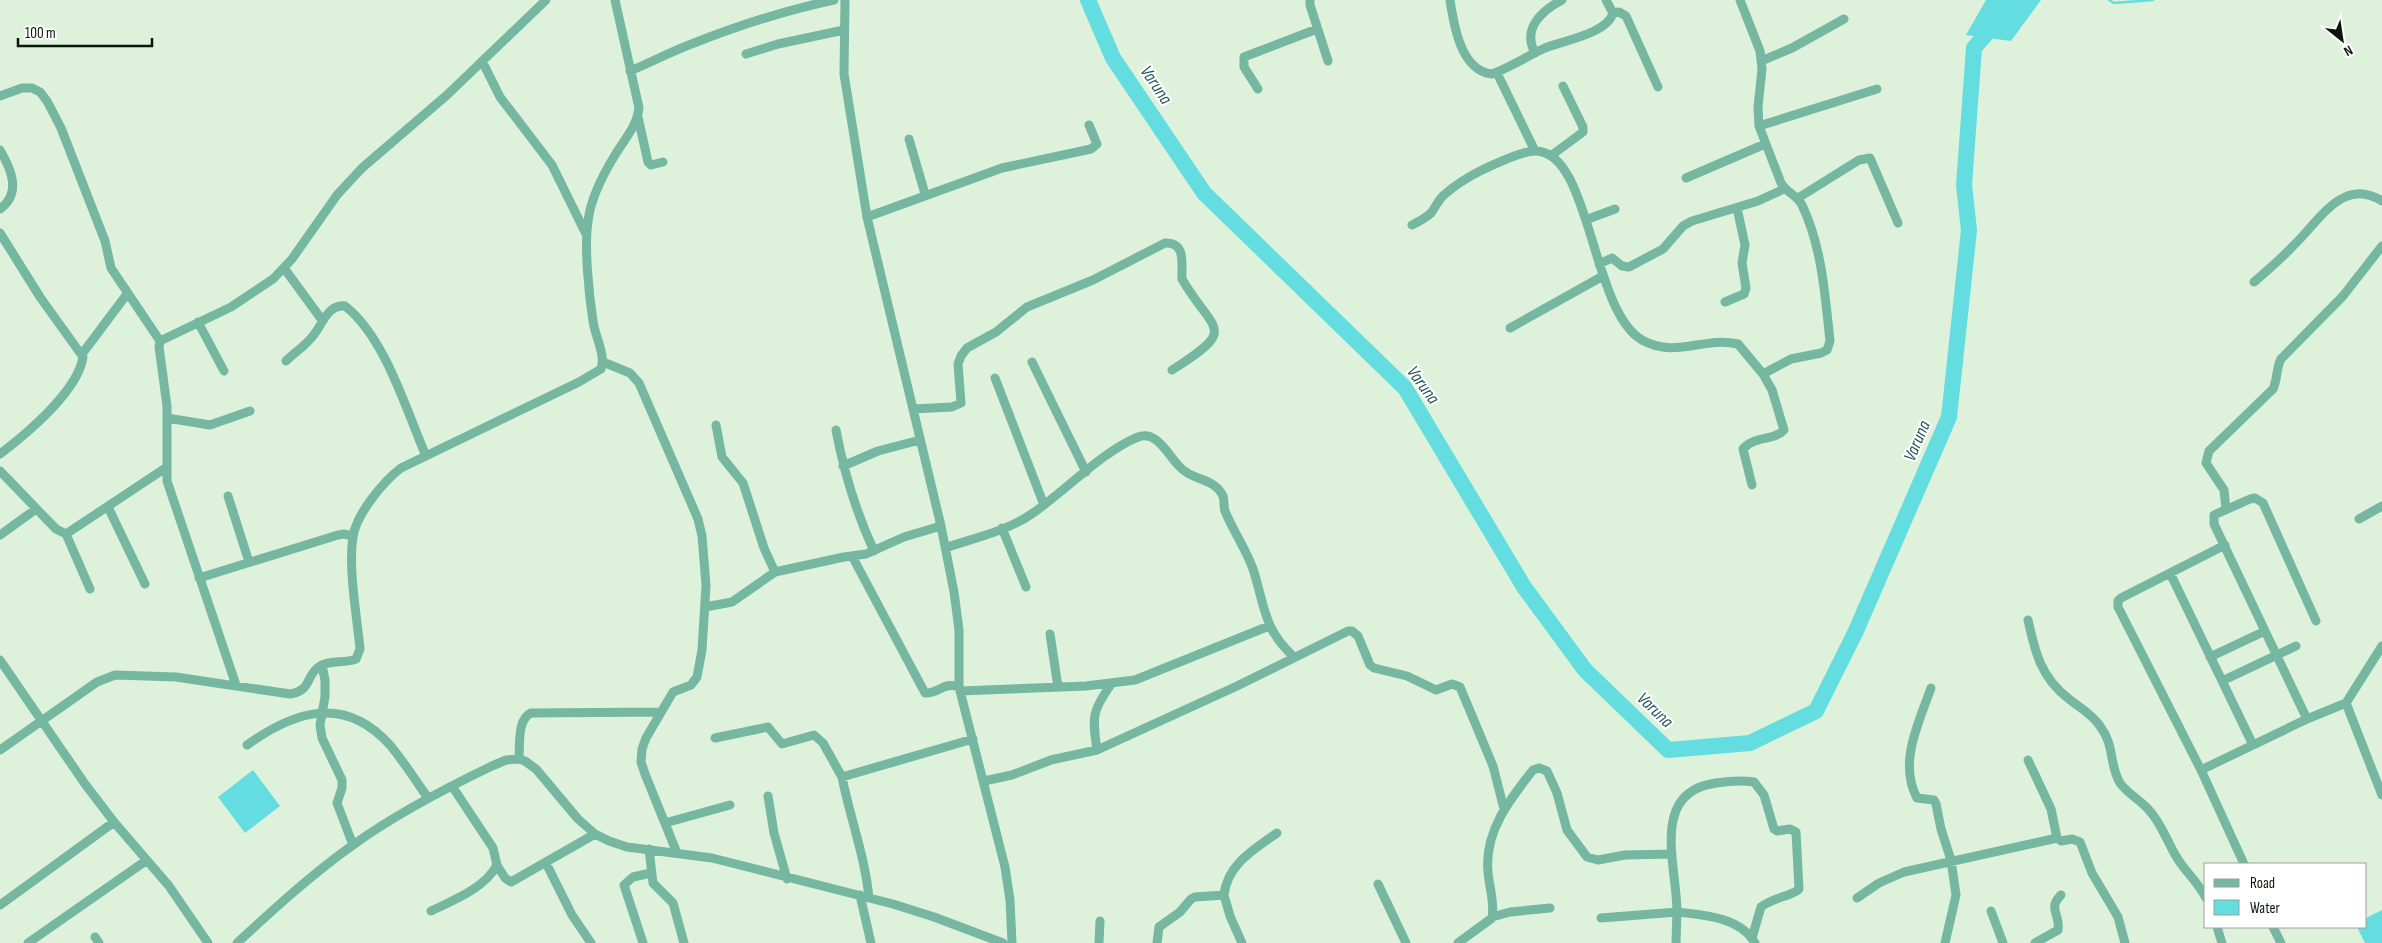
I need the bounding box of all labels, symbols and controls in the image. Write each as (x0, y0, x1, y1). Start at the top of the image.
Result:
scale bar (18, 15, 151, 47)
north arrow (2317, 15, 2367, 65)
text: 100 m (25, 24, 56, 43)
text: N (2341, 42, 2356, 60)
water label: Varuna (1136, 62, 1177, 109)
water label: Varuna (1402, 362, 1444, 409)
water label: Varuna (1899, 417, 1935, 464)
water label: Varuna (1633, 688, 1678, 733)
legend (2204, 863, 2367, 928)
text: Road (2250, 874, 2275, 893)
text: Water (2250, 899, 2281, 918)

